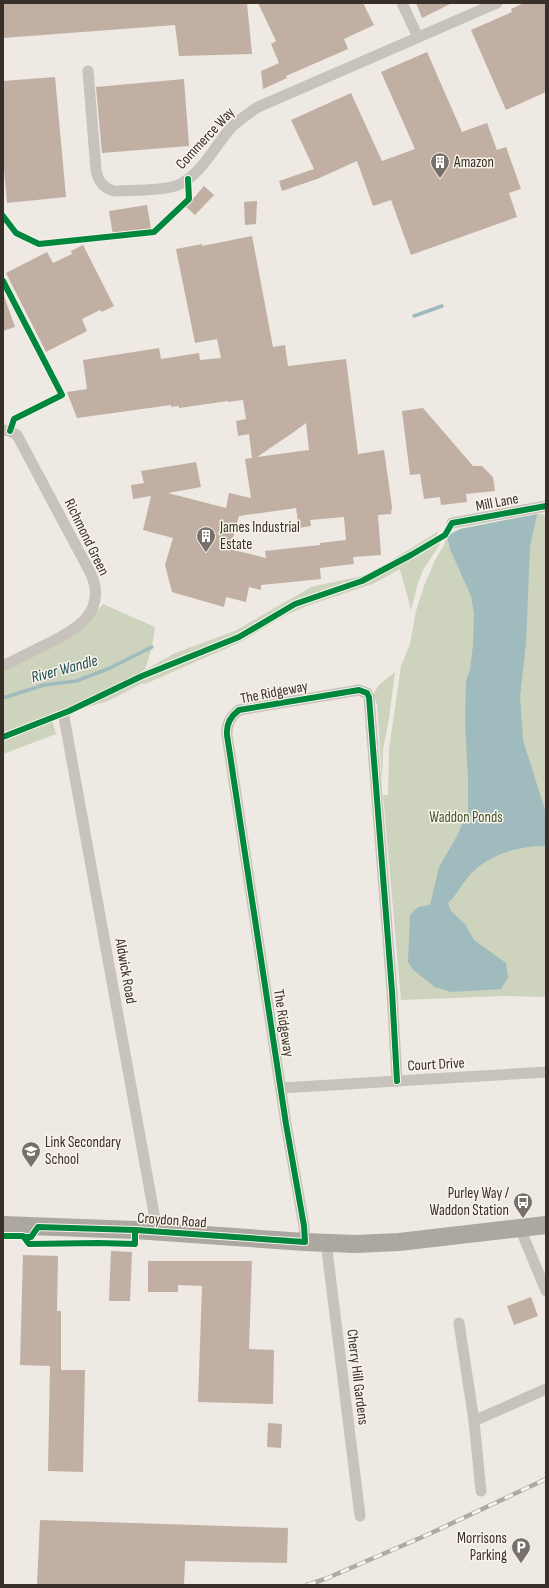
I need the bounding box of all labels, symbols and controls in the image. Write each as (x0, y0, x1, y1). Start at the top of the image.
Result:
street label: Commerce Way (172, 103, 239, 173)
building icon: Amazon (429, 151, 451, 179)
place label: Amazon (453, 153, 494, 172)
street label: Mill Lane (474, 489, 520, 516)
street label: Richmond Green (60, 496, 113, 579)
place label: James Industrial Estate (219, 518, 300, 554)
building icon: James Industrial Estate (195, 525, 217, 553)
water label: River Wandle (29, 651, 100, 687)
street label: The Ridgeway (239, 677, 310, 708)
park label: Waddon Ponds (429, 808, 503, 827)
street label: Aldwick Road (110, 936, 141, 1005)
street label: The Ridgeway (269, 988, 298, 1059)
street label: Court Drive (407, 1054, 465, 1075)
place label: Link Secondary School (45, 1133, 121, 1169)
school or university icon: Link Secondary School (20, 1140, 42, 1168)
place label: Purley Way / Waddon Station (430, 1184, 510, 1220)
bus stop icon: Purley Way / Waddon Station (512, 1191, 534, 1219)
street label: Croydon Road (137, 1209, 207, 1232)
street label: Cherry Hill Gardens (342, 1328, 373, 1426)
place label: Morrisons Parking (457, 1529, 507, 1565)
parking icon: Morrisons Parking (510, 1536, 532, 1564)

